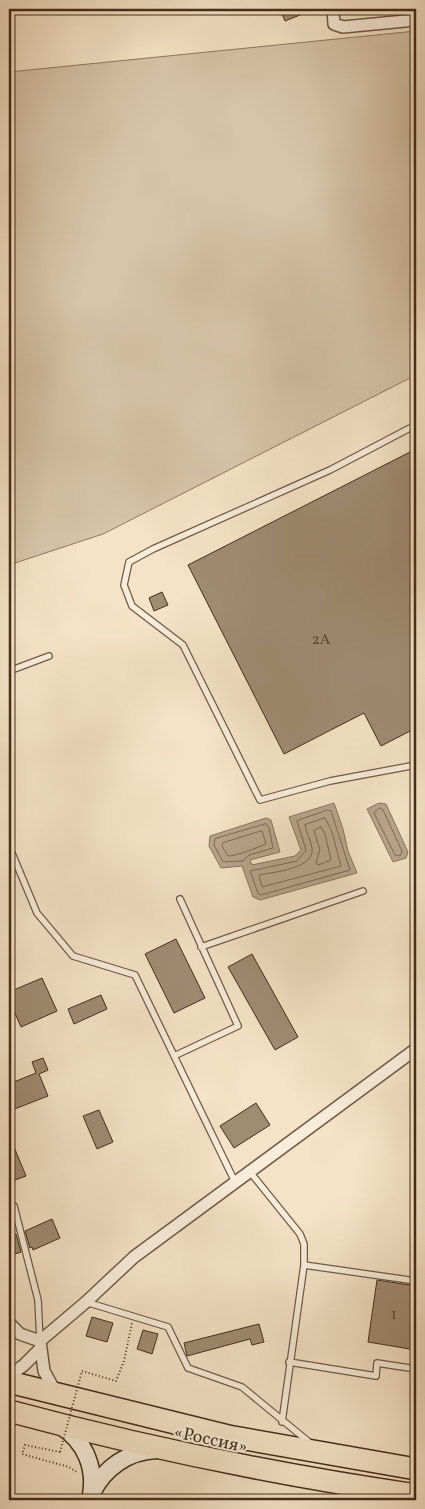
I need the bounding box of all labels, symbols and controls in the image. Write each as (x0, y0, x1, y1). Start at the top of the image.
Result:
house number: 2А (312, 630, 331, 651)
house number: 1 (391, 1305, 397, 1326)
street label: «Россия» (172, 1420, 250, 1460)

